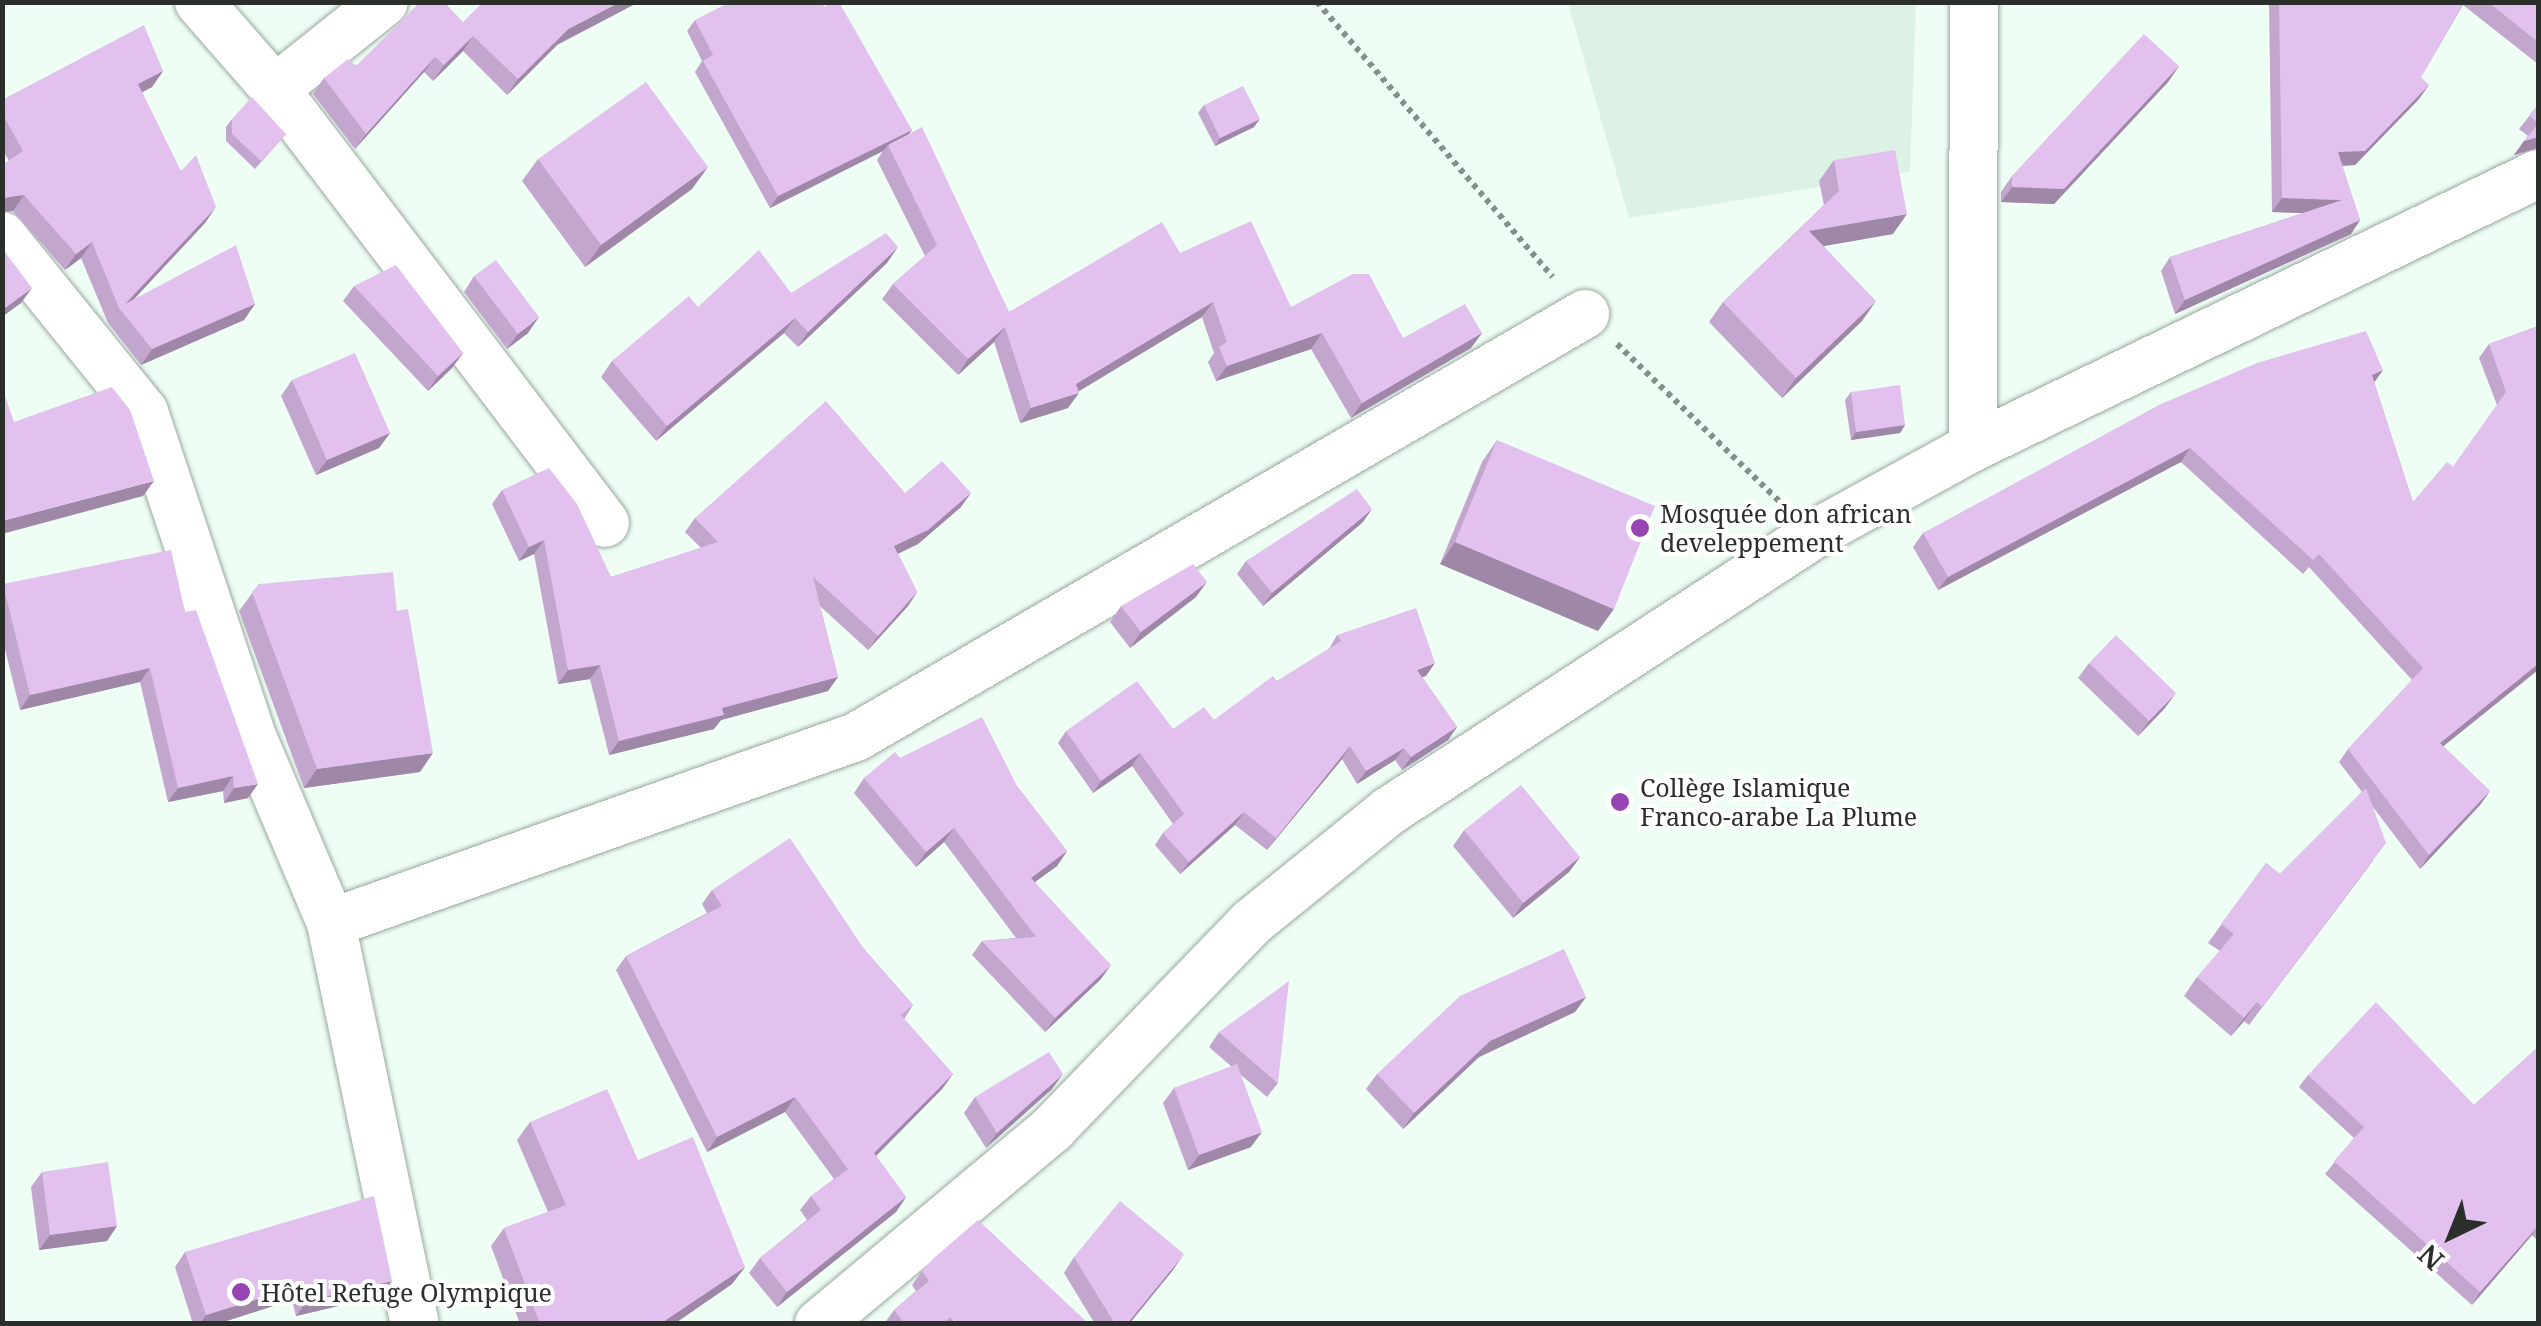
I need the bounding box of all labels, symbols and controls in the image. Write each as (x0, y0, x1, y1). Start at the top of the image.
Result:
place label: Mosquée don african develeppement (1660, 499, 1912, 558)
marker: Mosquée don african develeppement (1629, 517, 1651, 539)
place label: Collège Islamique Franco-arabe La Plume (1640, 773, 1917, 832)
marker: Collège Islamique Franco-arabe La Plume (1609, 791, 1631, 813)
north arrow (2401, 1186, 2501, 1286)
text: N (2410, 1237, 2452, 1279)
place label: Hôtel Refuge Olympique (261, 1277, 552, 1307)
marker: Hôtel Refuge Olympique (230, 1281, 252, 1303)

